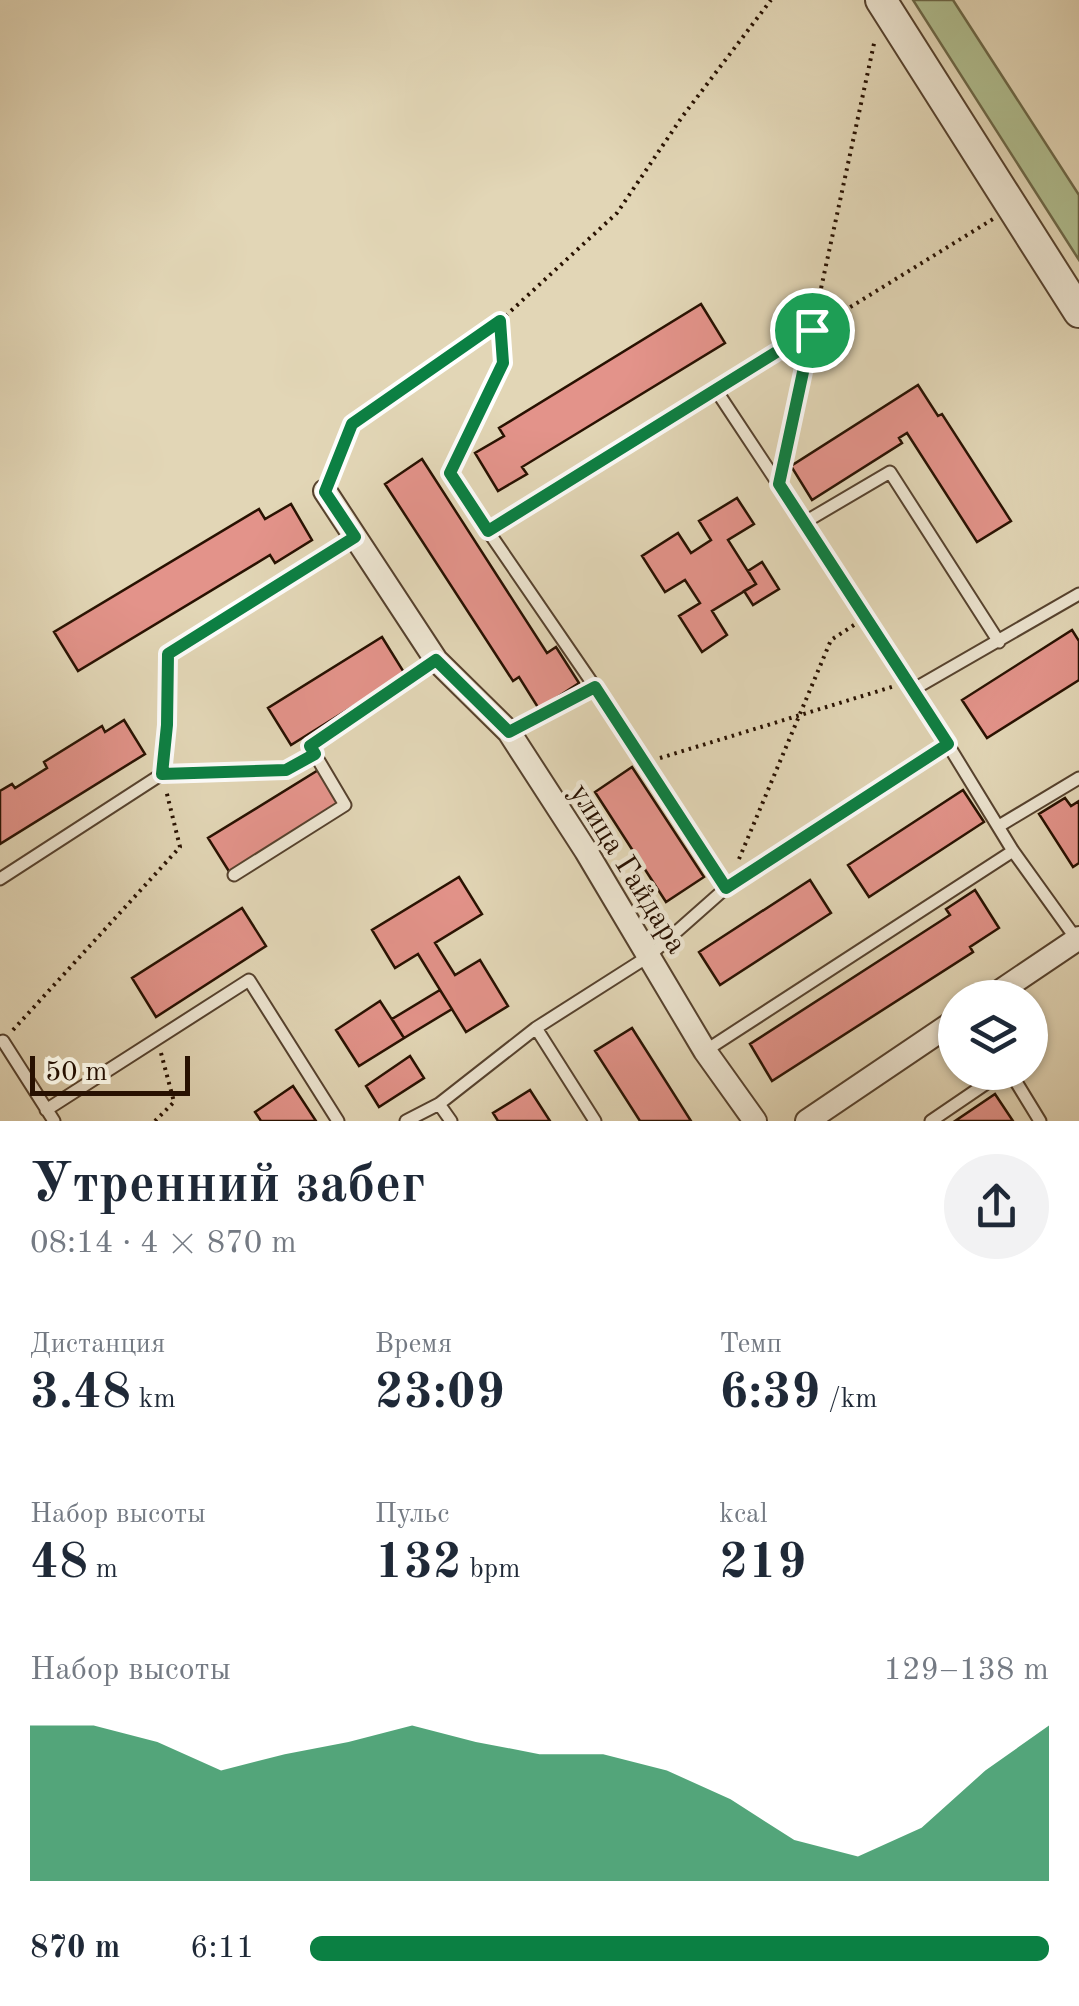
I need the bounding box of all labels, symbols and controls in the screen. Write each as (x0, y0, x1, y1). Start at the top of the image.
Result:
pin (770, 288, 855, 373)
icon: arrive (785, 303, 840, 358)
street label: улица Гайдара (563, 779, 691, 959)
map controls (938, 980, 1048, 1090)
button: layers (938, 980, 1048, 1090)
scale bar (30, 1051, 190, 1096)
text: 50 m (45, 1059, 108, 1087)
button: share (944, 1154, 1049, 1259)
text: Утренний забег (30, 1159, 426, 1214)
text: 08:14 · 4 × 870 m (30, 1228, 297, 1260)
text: Дистанция (30, 1331, 165, 1359)
text: Время (375, 1331, 452, 1359)
text: Темп (719, 1331, 782, 1359)
text: 3.48 (30, 1369, 131, 1419)
text: 23:09 (375, 1369, 505, 1419)
text: 6:39 (719, 1369, 820, 1419)
text: km (131, 1386, 176, 1414)
text: /km (820, 1386, 878, 1414)
text: Набор высоты (30, 1501, 206, 1529)
text: Пульс (375, 1501, 449, 1529)
text: kcal (719, 1501, 768, 1529)
text: 48 (30, 1539, 88, 1589)
text: 132 (375, 1539, 462, 1589)
text: 219 (719, 1539, 806, 1589)
text: m (88, 1556, 118, 1584)
text: bpm (462, 1556, 521, 1584)
text: Набор высоты (30, 1655, 231, 1687)
text: 129–138 m (883, 1655, 1049, 1687)
text: 870 m (30, 1933, 120, 1965)
text: 6:11 (190, 1933, 255, 1965)

